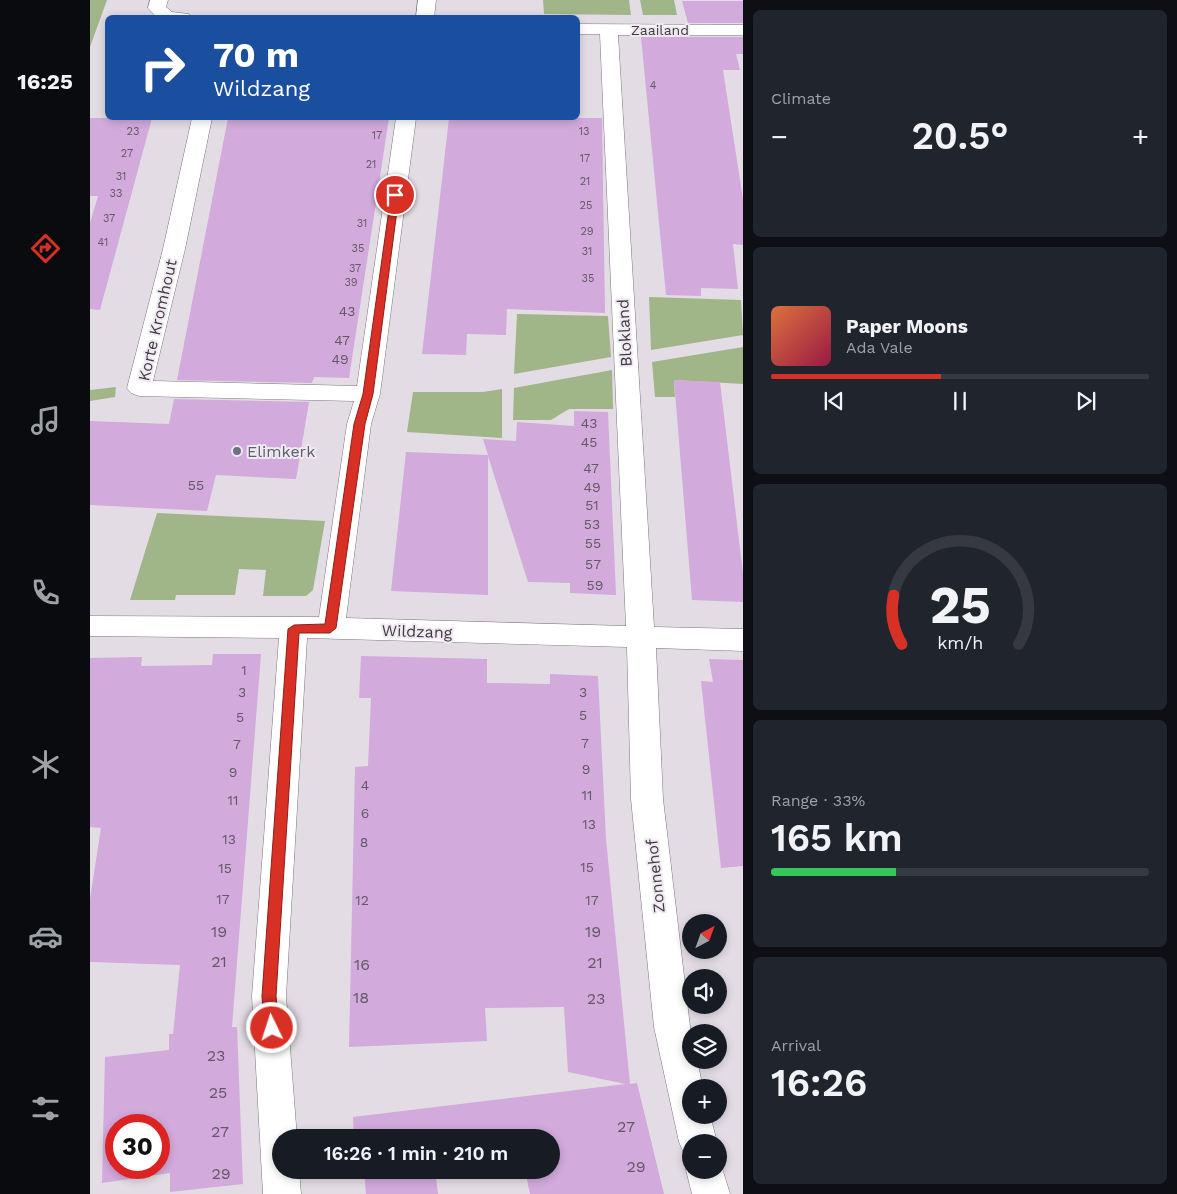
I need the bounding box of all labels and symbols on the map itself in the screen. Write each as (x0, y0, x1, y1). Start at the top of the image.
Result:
street label: Zaailand (631, 22, 689, 38)
house number: 4 (650, 79, 657, 92)
house number: 23 (127, 125, 139, 138)
house number: 13 (579, 125, 589, 138)
house number: 17 (372, 129, 382, 142)
house number: 27 (121, 147, 133, 160)
house number: 17 (580, 152, 590, 165)
house number: 21 (366, 158, 376, 171)
house number: 31 (116, 170, 126, 183)
pin (374, 174, 416, 216)
house number: 21 (580, 175, 590, 188)
house number: 33 (110, 187, 122, 200)
house number: 25 (580, 199, 592, 212)
house number: 37 (103, 212, 115, 225)
house number: 31 (357, 217, 367, 230)
house number: 29 (580, 225, 594, 238)
house number: 41 (98, 236, 108, 249)
house number: 35 (352, 242, 364, 255)
house number: 31 (582, 245, 592, 258)
street label: Korte Kromhout (134, 257, 181, 383)
house number: 37 (349, 262, 361, 275)
house number: 35 (582, 272, 594, 285)
house number: 39 (344, 276, 358, 289)
street label: Blokland (613, 299, 636, 367)
house number: 43 (339, 303, 355, 319)
house number: 47 (334, 332, 350, 348)
house number: 49 (331, 351, 349, 367)
house number: 43 (581, 415, 597, 431)
house number: 45 (581, 434, 597, 450)
place label: Elimkerk (247, 442, 315, 461)
marker: Elimkerk (231, 445, 243, 457)
house number: 47 (583, 460, 599, 476)
house number: 55 (188, 477, 204, 493)
house number: 49 (583, 479, 601, 495)
house number: 51 (585, 497, 599, 513)
house number: 53 (584, 516, 600, 532)
house number: 55 (585, 535, 601, 551)
house number: 57 (585, 556, 601, 572)
house number: 59 (587, 577, 603, 593)
street label: Wildzang (381, 621, 453, 642)
house number: 1 (241, 662, 247, 678)
house number: 3 (238, 684, 246, 700)
house number: 3 (579, 684, 587, 700)
house number: 5 (579, 707, 587, 723)
house number: 5 (236, 709, 244, 725)
house number: 7 (581, 735, 589, 751)
house number: 7 (233, 736, 241, 752)
house number: 9 (582, 761, 590, 777)
house number: 9 (229, 764, 237, 780)
house number: 4 (361, 777, 369, 793)
house number: 11 (582, 787, 592, 803)
house number: 11 (228, 792, 238, 808)
house number: 6 (361, 805, 369, 821)
house number: 13 (582, 816, 596, 832)
house number: 13 (222, 831, 236, 847)
house number: 8 (360, 834, 368, 850)
street label: Zonnehof (642, 837, 669, 914)
house number: 15 (580, 859, 594, 875)
house number: 15 (218, 860, 232, 876)
house number: 17 (216, 891, 230, 907)
house number: 12 (355, 892, 369, 908)
house number: 17 (585, 892, 599, 908)
north arrow (682, 914, 728, 959)
house number: 19 (211, 922, 227, 941)
house number: 19 (585, 922, 601, 941)
house number: 21 (211, 952, 227, 971)
house number: 21 (587, 953, 603, 972)
house number: 16 (354, 955, 370, 974)
house number: 18 (353, 988, 369, 1007)
house number: 23 (587, 989, 605, 1008)
position arrow (245, 1001, 297, 1053)
house number: 23 (207, 1046, 225, 1065)
house number: 25 (209, 1083, 227, 1102)
speed limit sign: 30 (105, 1114, 170, 1179)
house number: 27 (617, 1117, 635, 1136)
house number: 27 (211, 1122, 229, 1141)
house number: 29 (626, 1157, 646, 1176)
house number: 29 (211, 1164, 231, 1183)

